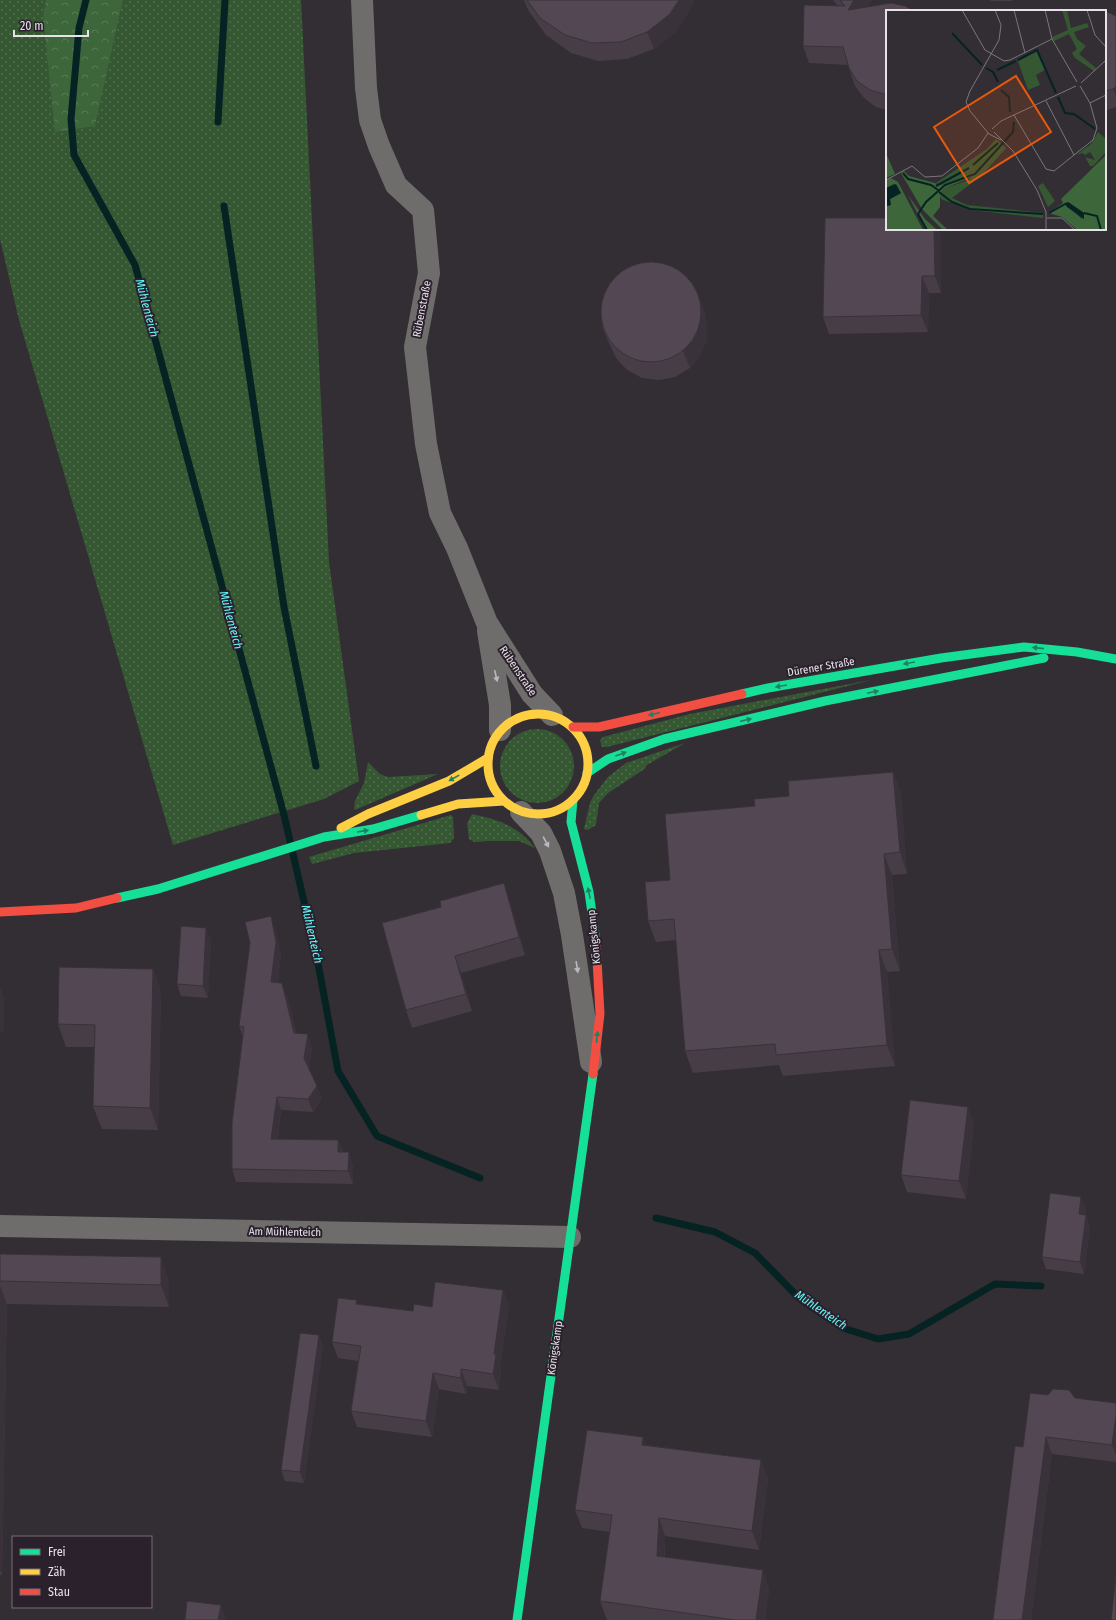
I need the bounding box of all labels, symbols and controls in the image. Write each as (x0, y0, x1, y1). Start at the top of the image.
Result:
inset map (886, 10, 1106, 230)
scale bar (14, 12, 88, 38)
text: 20 m (20, 19, 44, 33)
water label: Mühlenteich (133, 277, 161, 339)
street label: Rübenstraße (410, 280, 434, 338)
water label: Mühlenteich (217, 589, 245, 651)
street label: Rübenstraße (497, 644, 539, 698)
one-way arrow (1032, 645, 1044, 652)
street label: Dürener Straße (786, 655, 856, 679)
one-way arrow (903, 661, 915, 667)
one-way arrow (493, 670, 499, 682)
one-way arrow (775, 683, 787, 689)
one-way arrow (867, 688, 879, 694)
one-way arrow (648, 712, 661, 718)
one-way arrow (740, 716, 752, 722)
one-way arrow (615, 751, 627, 757)
one-way arrow (448, 775, 460, 781)
one-way arrow (357, 828, 369, 834)
one-way arrow (542, 836, 549, 848)
one-way arrow (585, 887, 591, 900)
water label: Mühlenteich (298, 903, 326, 965)
street label: Königskamp (585, 909, 603, 965)
one-way arrow (574, 961, 580, 974)
one-way arrow (594, 1031, 600, 1043)
street label: Am Mühlenteich (249, 1225, 321, 1239)
water label: Mühlenteich (792, 1287, 850, 1333)
street label: Königskamp (545, 1320, 565, 1376)
legend (12, 1536, 152, 1608)
text: Frei (48, 1545, 66, 1559)
text: Zäh (48, 1565, 66, 1579)
text: Stau (48, 1585, 70, 1599)

